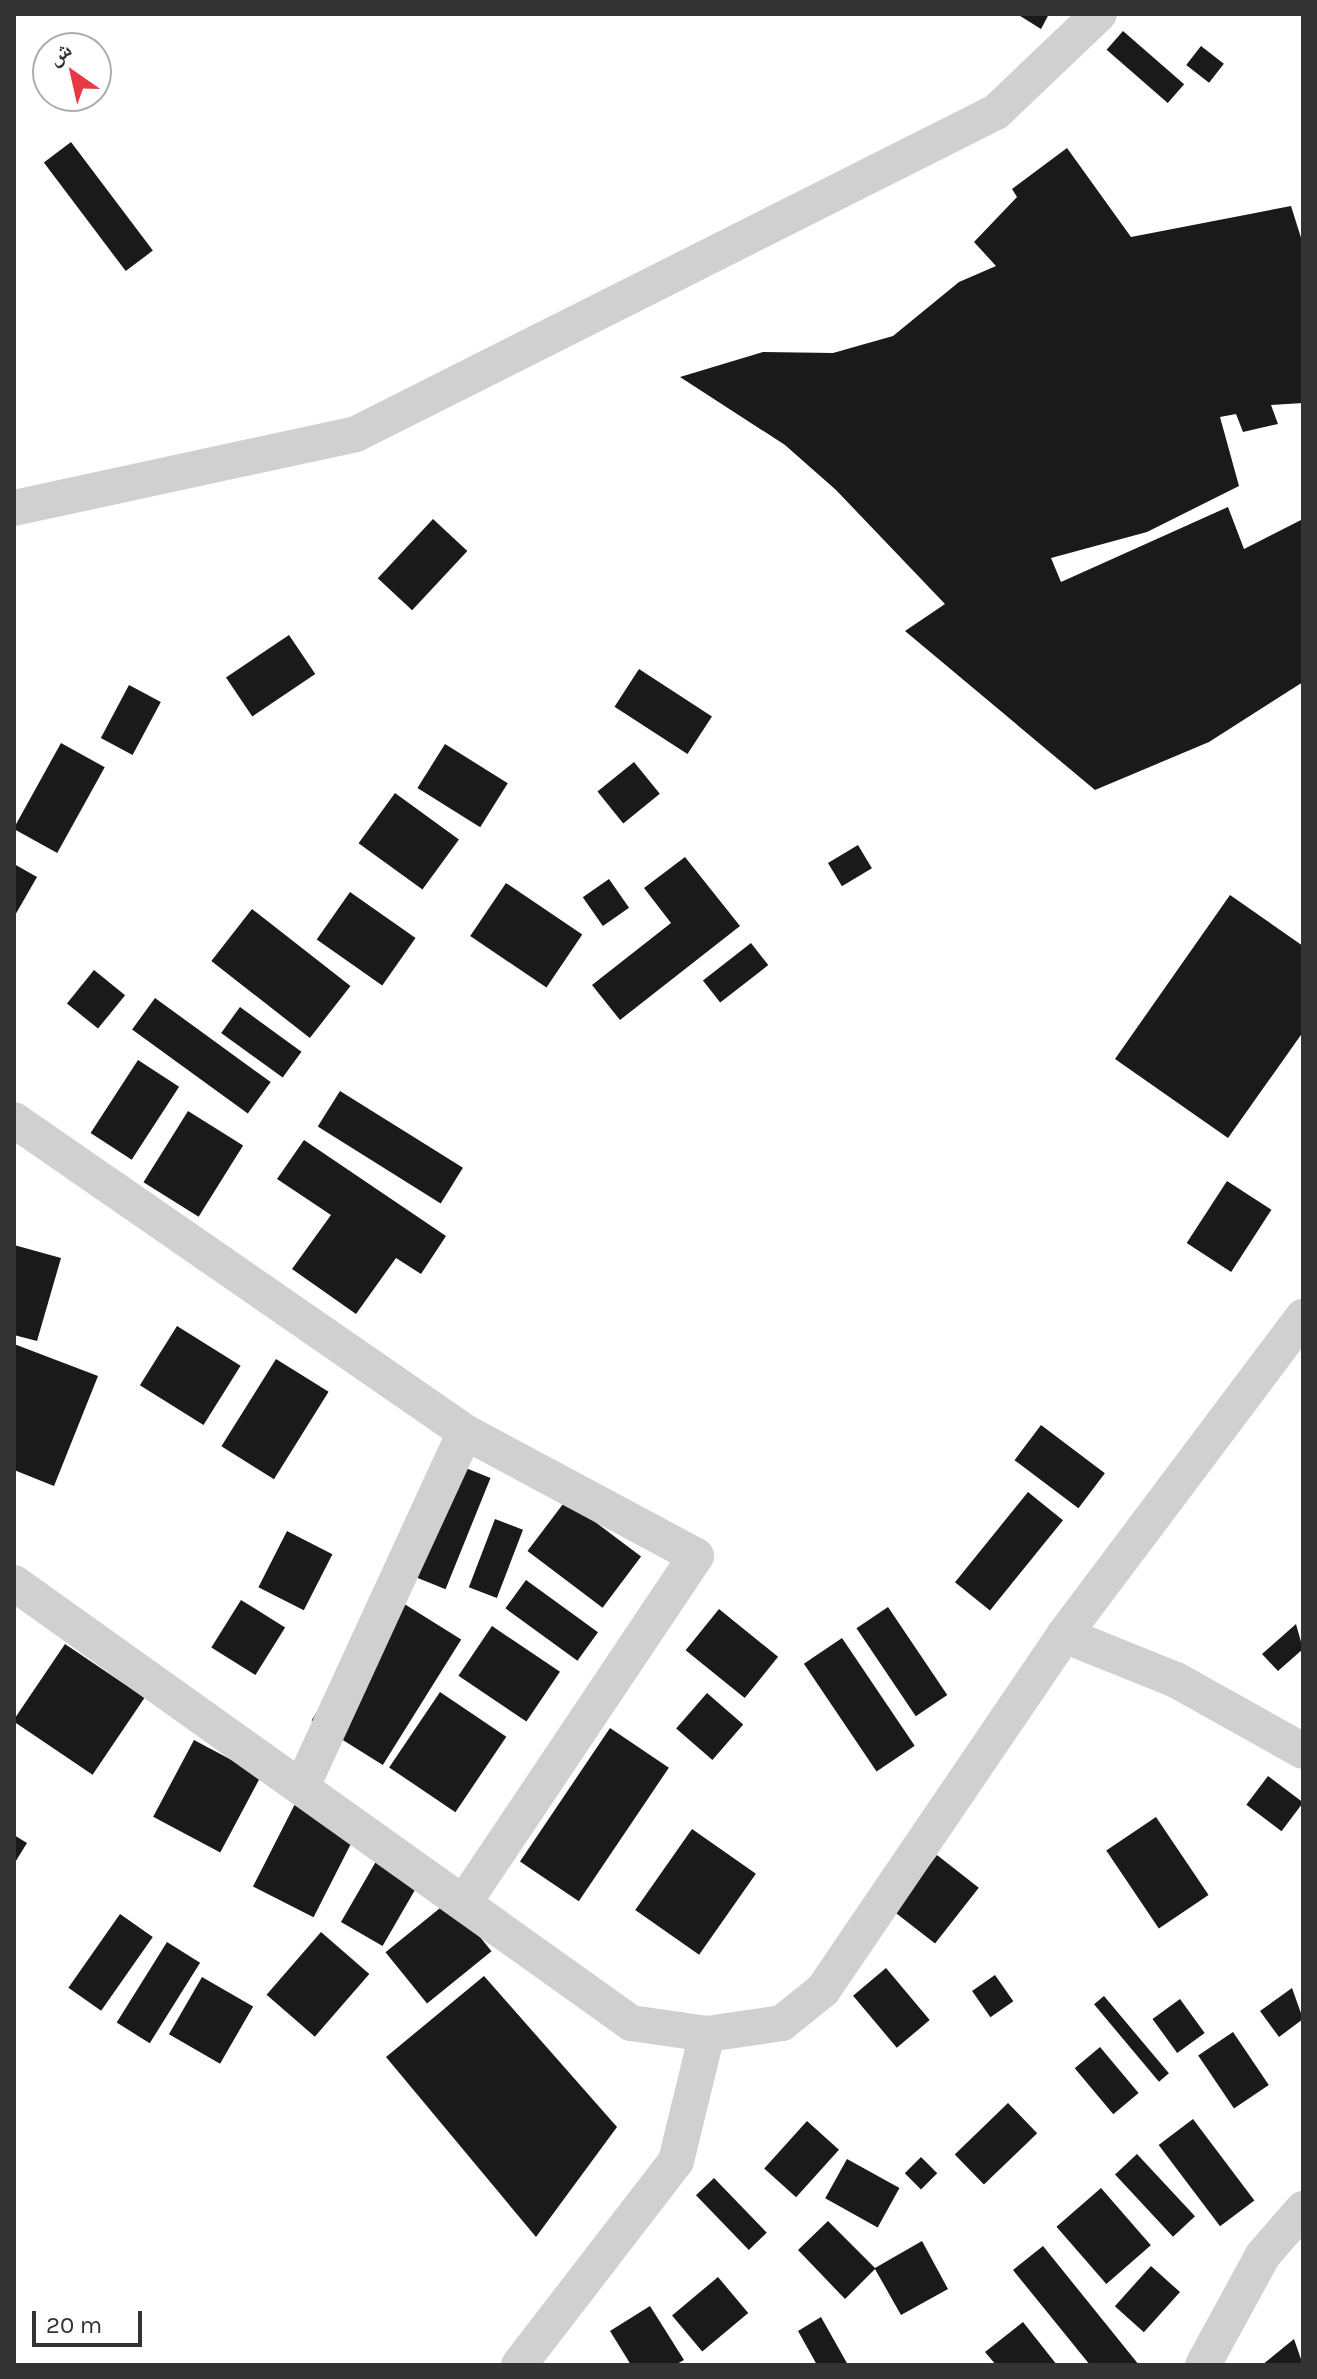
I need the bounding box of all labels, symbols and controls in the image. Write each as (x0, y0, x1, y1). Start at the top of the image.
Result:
north arrow (32, 32, 112, 112)
text: ش (43, 36, 77, 71)
scale bar (36, 2295, 146, 2345)
text: 20 m (46, 2311, 102, 2339)

